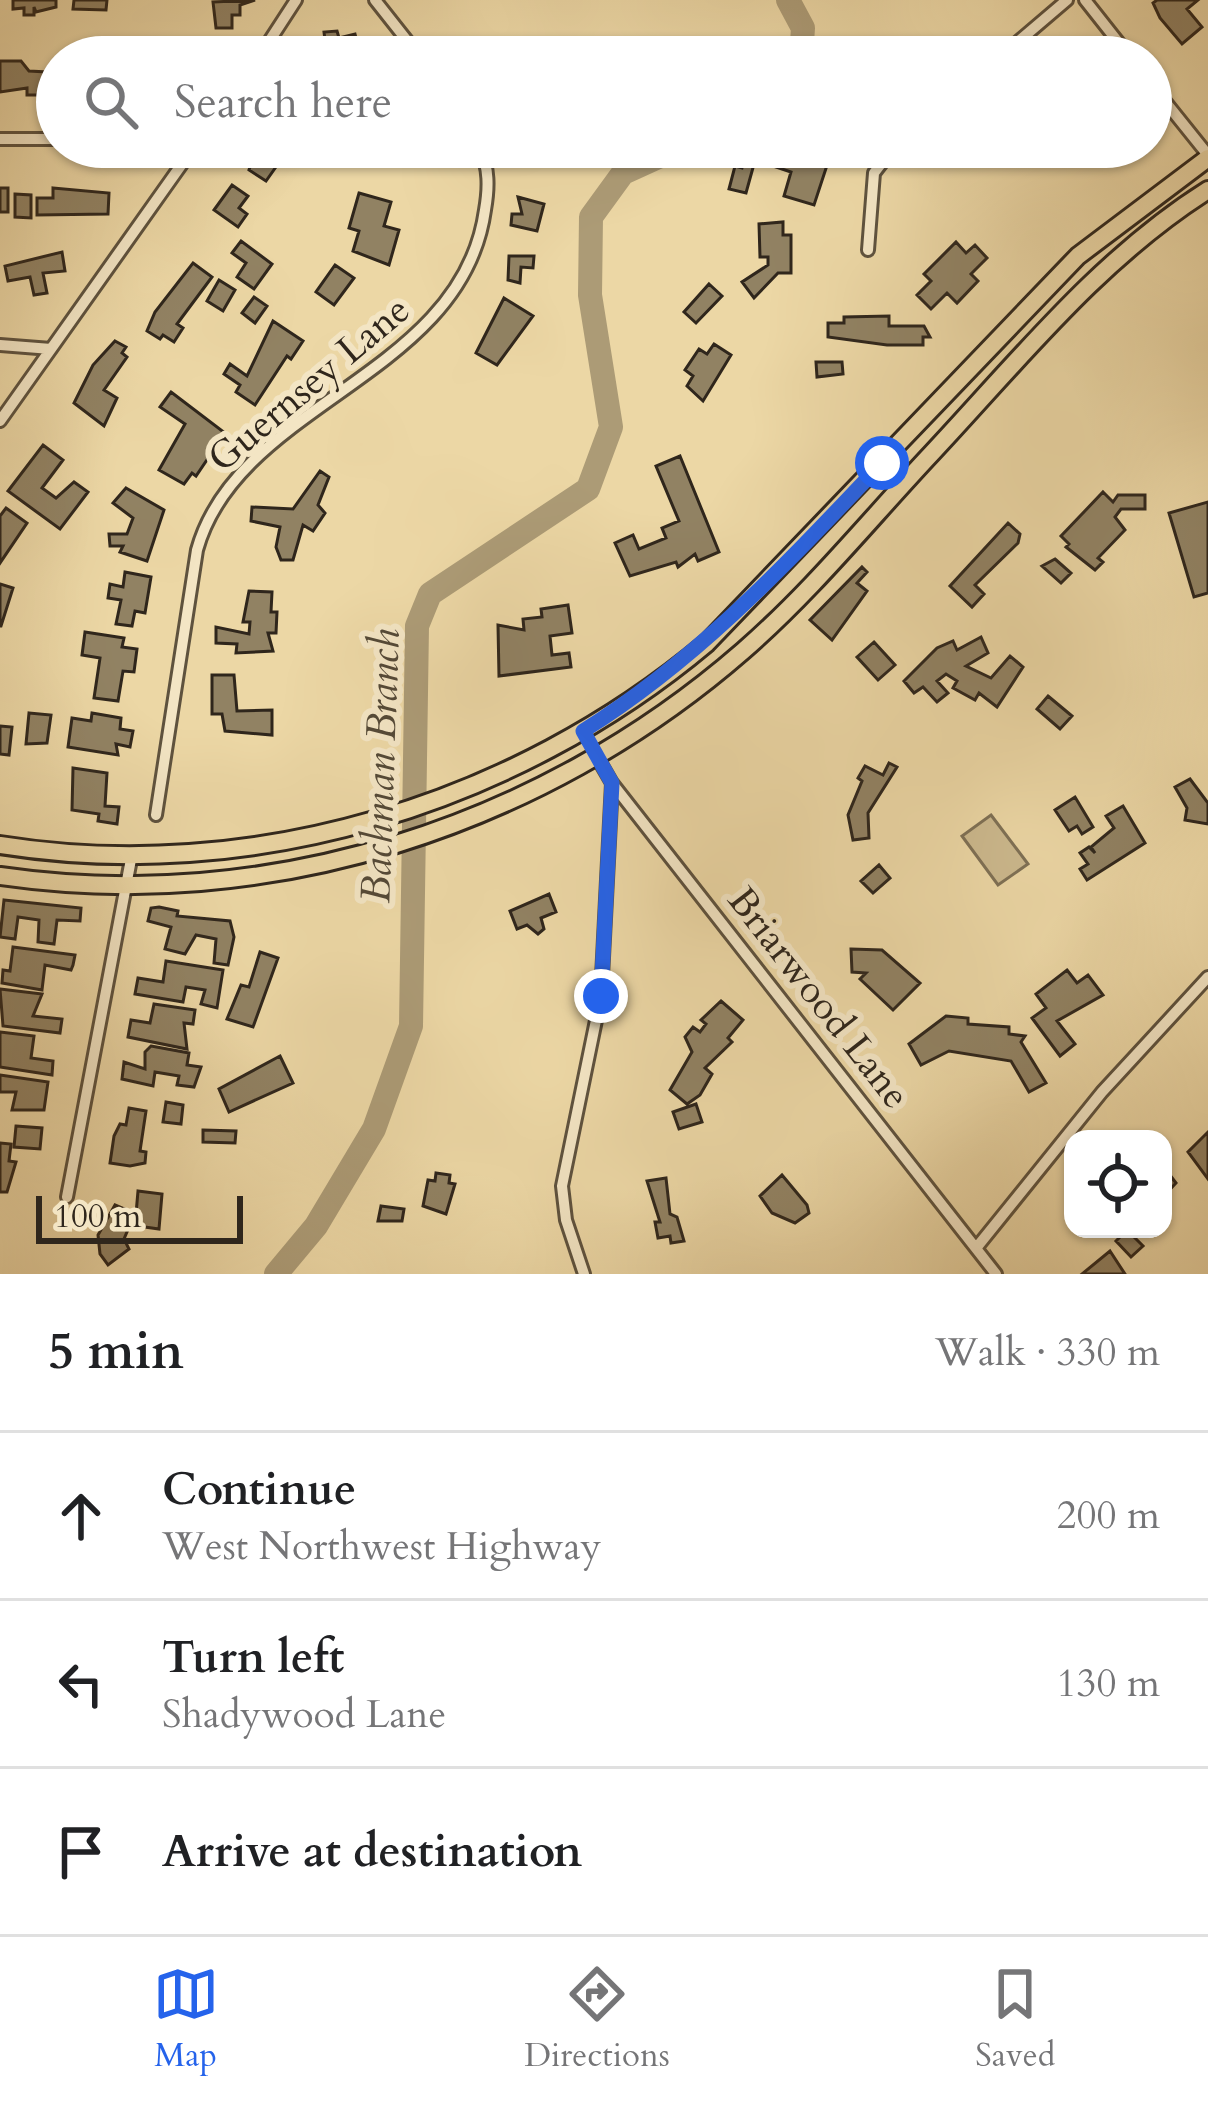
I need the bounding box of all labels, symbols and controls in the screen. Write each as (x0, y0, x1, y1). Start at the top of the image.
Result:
search box (36, 36, 1172, 168)
icon: search (78, 69, 144, 135)
text: Search here (174, 72, 392, 133)
street label: Guernsey Lane (197, 284, 421, 484)
route start (855, 436, 909, 490)
water label: Bachman Branch (347, 628, 414, 904)
street label: Briarwood Lane (716, 876, 922, 1120)
route end (574, 969, 628, 1023)
map controls (1064, 1130, 1172, 1238)
button: locate (1064, 1130, 1172, 1238)
scale bar (36, 1190, 243, 1243)
text: 100 m (54, 1194, 141, 1239)
text: 5 min (48, 1317, 184, 1387)
text: Walk · 330 m (935, 1326, 1160, 1379)
text: Continue (162, 1459, 356, 1520)
icon: ahead (48, 1483, 114, 1549)
text: 200 m (1057, 1489, 1160, 1542)
text: West Northwest Highway (162, 1520, 601, 1573)
text: Turn left (162, 1627, 344, 1688)
icon: left (48, 1651, 114, 1717)
text: 130 m (1057, 1657, 1160, 1710)
text: Shadywood Lane (162, 1688, 446, 1741)
icon: arrive (48, 1819, 114, 1885)
text: Arrive at destination (162, 1821, 582, 1882)
tab: Map (153, 1961, 219, 2078)
tab: Directions (524, 1961, 670, 2078)
tab: Saved (975, 1961, 1055, 2078)

